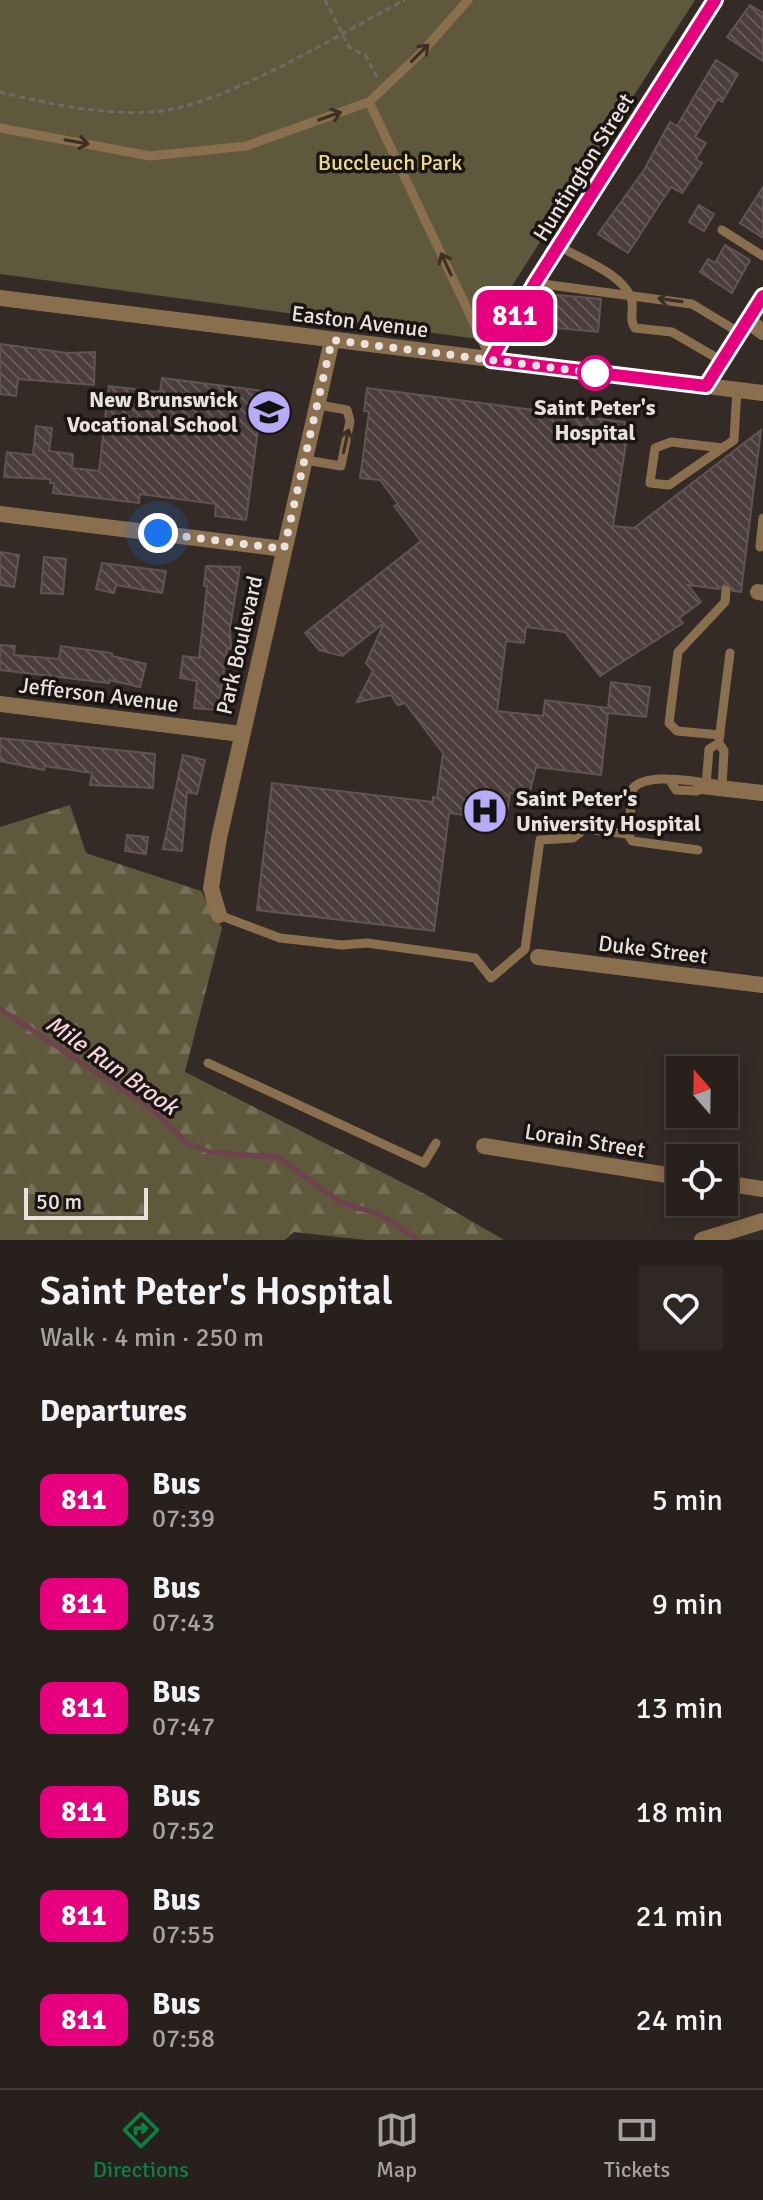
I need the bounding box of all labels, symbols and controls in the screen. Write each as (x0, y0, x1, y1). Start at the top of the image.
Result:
one-way arrow (411, 43, 430, 63)
street label: Huntington Street (527, 88, 640, 246)
one-way arrow (317, 108, 342, 122)
one-way arrow (63, 136, 89, 151)
park label: Buccleuch Park (318, 149, 462, 176)
one-way arrow (438, 253, 453, 277)
line badge: 811 (469, 290, 561, 342)
one-way arrow (658, 292, 683, 307)
text: 811 (492, 299, 538, 333)
street label: Easton Avenue (290, 300, 430, 343)
marker: Saint Peter's Hospital (578, 356, 612, 390)
place label: New Brunswick Vocational School (67, 386, 238, 438)
school or university icon: New Brunswick Vocational School (245, 388, 293, 436)
place label: Saint Peter's Hospital (534, 394, 656, 446)
one-way arrow (339, 429, 354, 455)
your location (138, 513, 178, 553)
street label: Park Boulevard (210, 573, 269, 717)
street label: Jefferson Avenue (18, 671, 180, 718)
place label: Saint Peter's University Hospital (516, 785, 701, 837)
hospital icon: Saint Peter's University Hospital (461, 787, 509, 835)
street label: Duke Street (597, 929, 710, 970)
water label: Mile Run Brook (40, 1008, 186, 1123)
north arrow (666, 1056, 738, 1128)
map controls (666, 1056, 738, 1216)
street label: Lorain Street (523, 1118, 647, 1163)
button: locate (666, 1144, 738, 1216)
scale bar (24, 1184, 148, 1220)
text: 50 m (36, 1188, 82, 1215)
button: heart (639, 1266, 723, 1350)
text: Saint Peter's Hospital (40, 1268, 393, 1315)
text: Walk · 4 min · 250 m (40, 1322, 264, 1354)
text: Departures (40, 1393, 187, 1430)
text: Bus (152, 1466, 200, 1503)
text: 5 min (652, 1482, 723, 1519)
text: 811 (61, 1483, 107, 1517)
text: 07:39 (152, 1503, 215, 1535)
text: Bus (152, 1570, 200, 1607)
text: 9 min (652, 1586, 723, 1623)
text: 811 (61, 1587, 107, 1621)
text: 07:43 (152, 1607, 215, 1639)
text: Bus (152, 1674, 200, 1711)
text: 13 min (636, 1690, 723, 1727)
text: 811 (61, 1691, 107, 1725)
text: 07:47 (152, 1711, 215, 1743)
text: Bus (152, 1778, 200, 1815)
text: 18 min (636, 1794, 723, 1831)
text: 811 (61, 1795, 107, 1829)
text: 07:52 (152, 1815, 215, 1847)
text: Bus (152, 1882, 200, 1919)
text: 21 min (636, 1898, 723, 1935)
text: 811 (61, 1899, 107, 1933)
text: 07:55 (152, 1919, 215, 1951)
text: Bus (152, 1986, 200, 2023)
text: 24 min (636, 2002, 723, 2039)
text: 811 (61, 2003, 107, 2037)
text: 07:58 (152, 2023, 215, 2055)
tab: Directions (93, 2108, 189, 2183)
tab: Map (375, 2108, 419, 2183)
tab: Tickets (604, 2108, 670, 2183)

